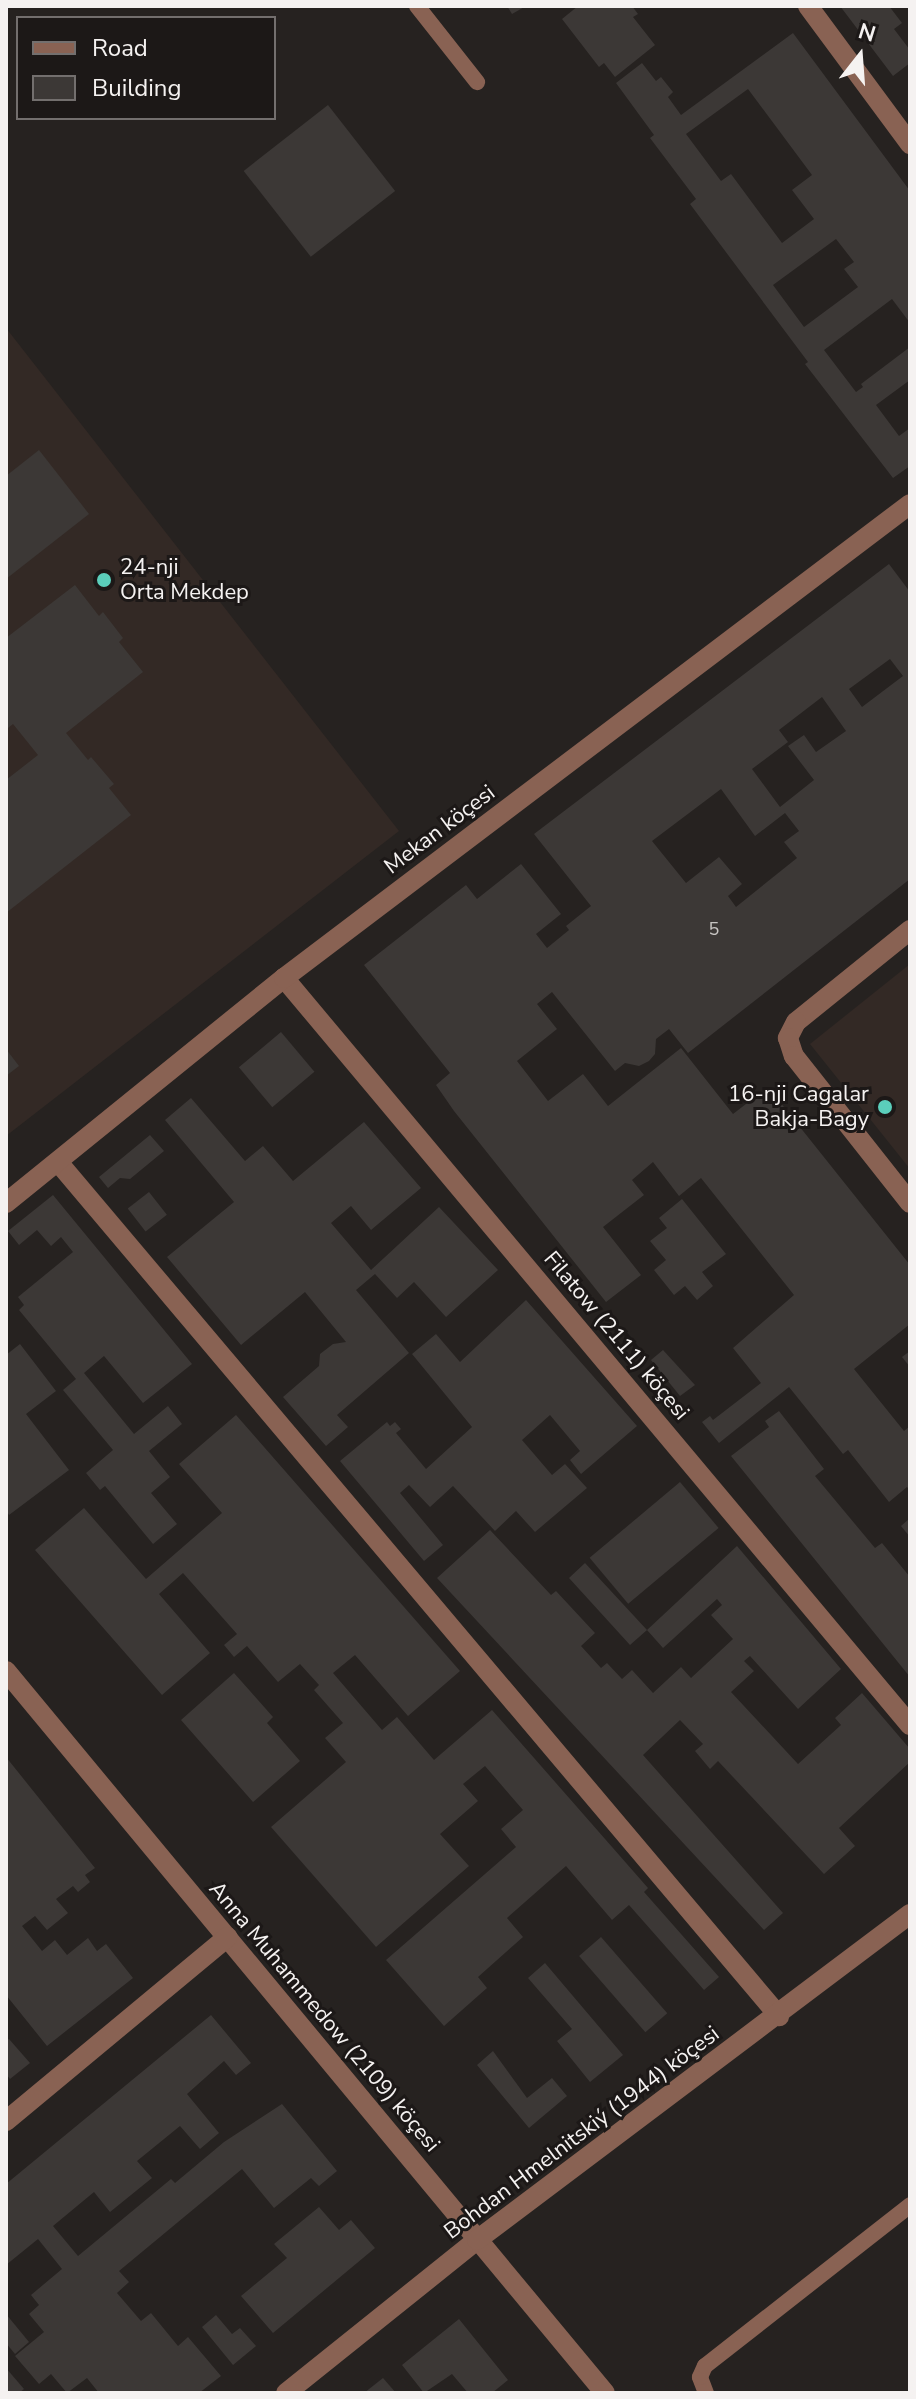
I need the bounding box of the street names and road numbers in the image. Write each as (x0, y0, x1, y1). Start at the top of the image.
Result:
street label: Mekan köçesi (380, 780, 500, 880)
street label: Filatow (2111) köçesi (538, 1246, 694, 1426)
street label: Anna Muhammedow (2109) köçesi (203, 1876, 445, 2158)
street label: Bohdan Hmelnitskiý (1944) köçesi (439, 2021, 725, 2245)

